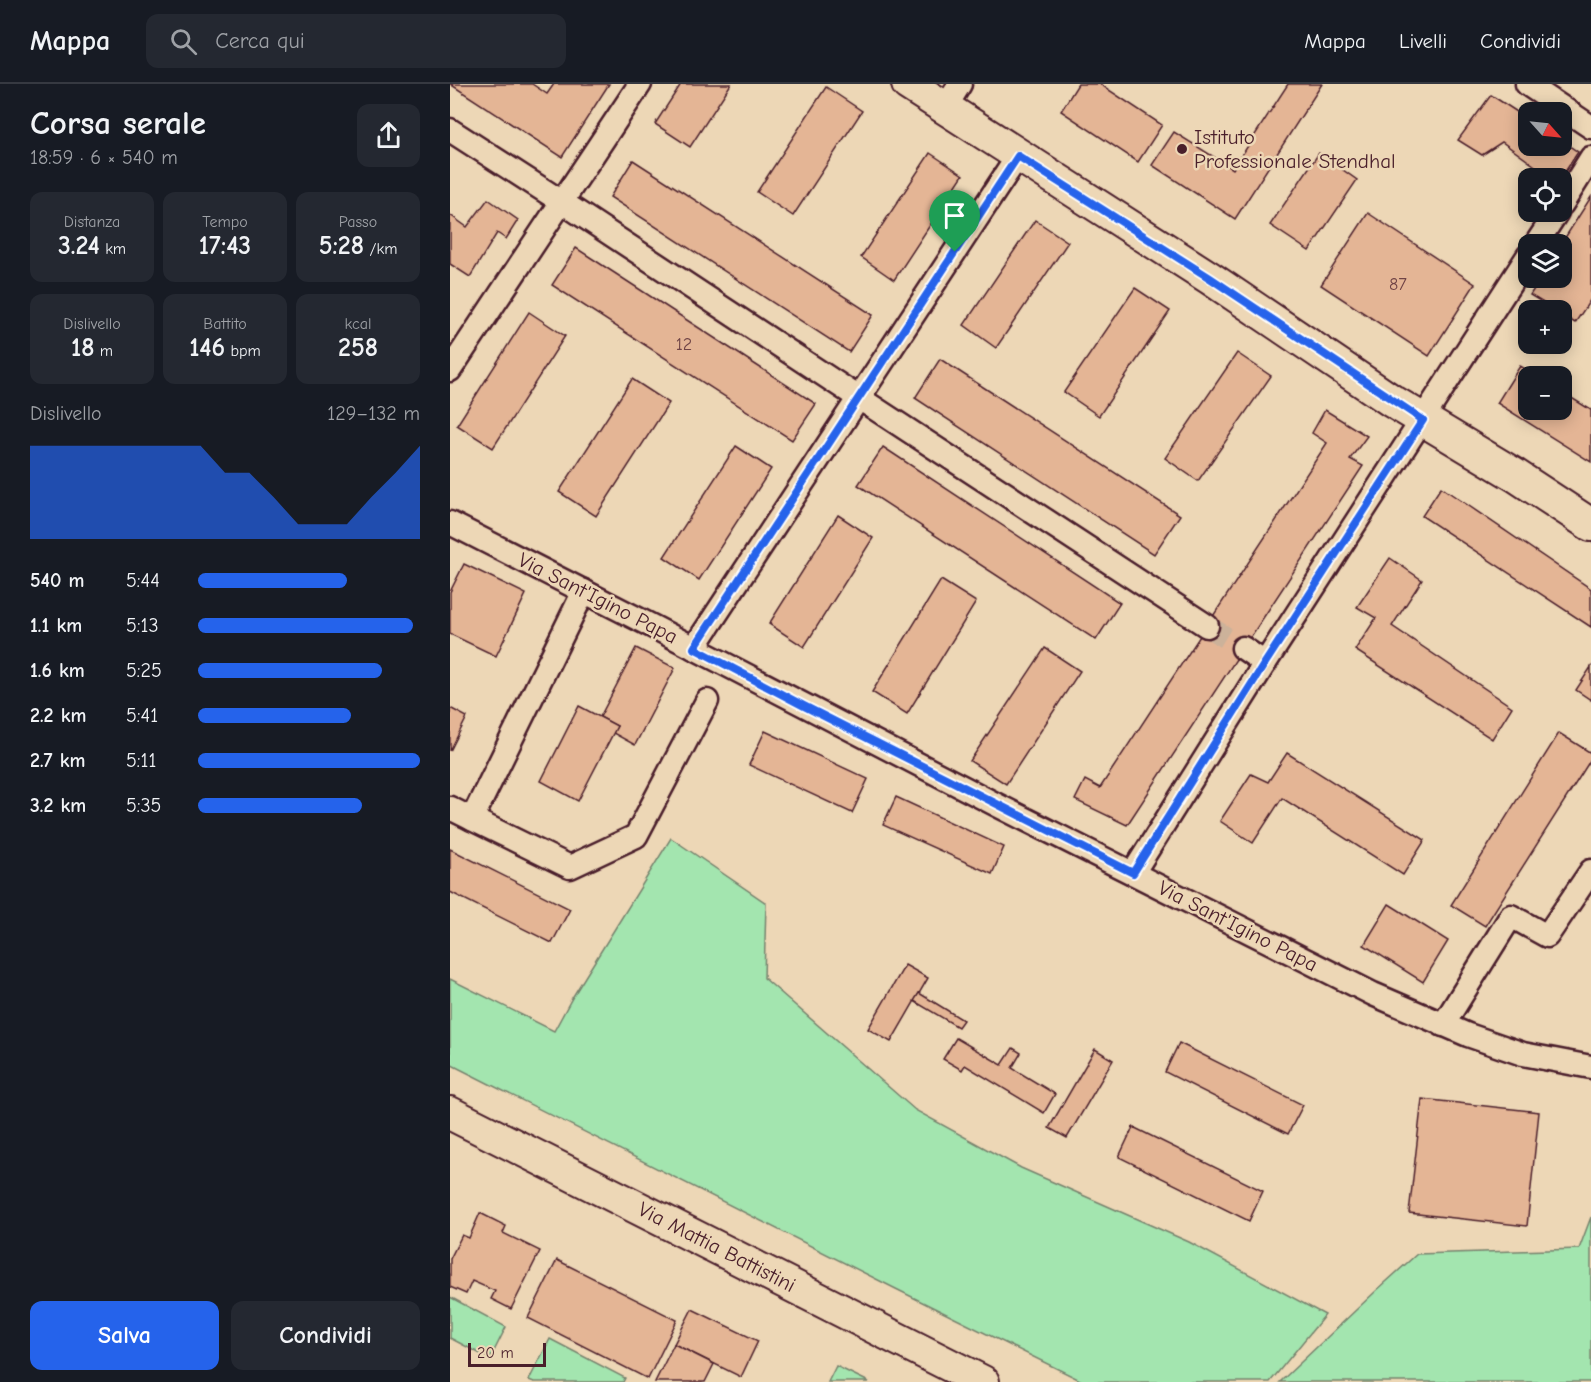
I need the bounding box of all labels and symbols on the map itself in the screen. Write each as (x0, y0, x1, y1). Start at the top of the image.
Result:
north arrow (1518, 102, 1572, 156)
place label: Istituto Professionale Stendhal (1194, 125, 1396, 173)
marker: Istituto Professionale Stendhal (1175, 142, 1189, 156)
pin (929, 190, 980, 252)
house number: 87 (1389, 274, 1407, 295)
house number: 12 (676, 334, 692, 355)
street label: Via Sant'Igino Papa (514, 547, 682, 649)
street label: Via Sant'Igino Papa (1154, 875, 1322, 977)
street label: Via Mattia Battistini (634, 1197, 800, 1297)
scale bar (468, 1340, 546, 1368)

